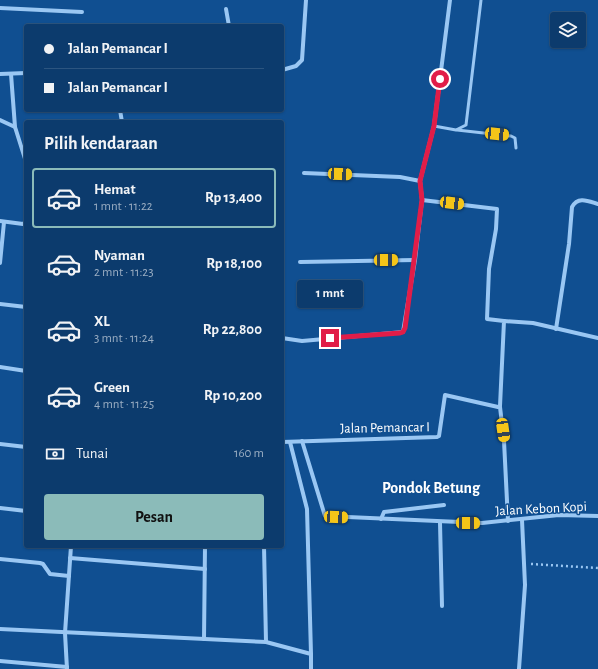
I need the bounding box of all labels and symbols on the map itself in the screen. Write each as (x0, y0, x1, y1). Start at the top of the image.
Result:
route start (431, 70, 449, 88)
car (484, 127, 510, 141)
car (328, 167, 352, 181)
car (439, 196, 465, 210)
car (374, 254, 398, 266)
callout: 1 mnt (297, 280, 363, 308)
route end (321, 329, 339, 347)
car (495, 417, 511, 443)
street label: Jalan Pemancar I (340, 420, 430, 436)
district label: Pondok Betung (382, 480, 481, 496)
street label: Jalan Kebon Kopi (495, 500, 587, 518)
car (324, 510, 348, 524)
car (456, 517, 480, 529)

